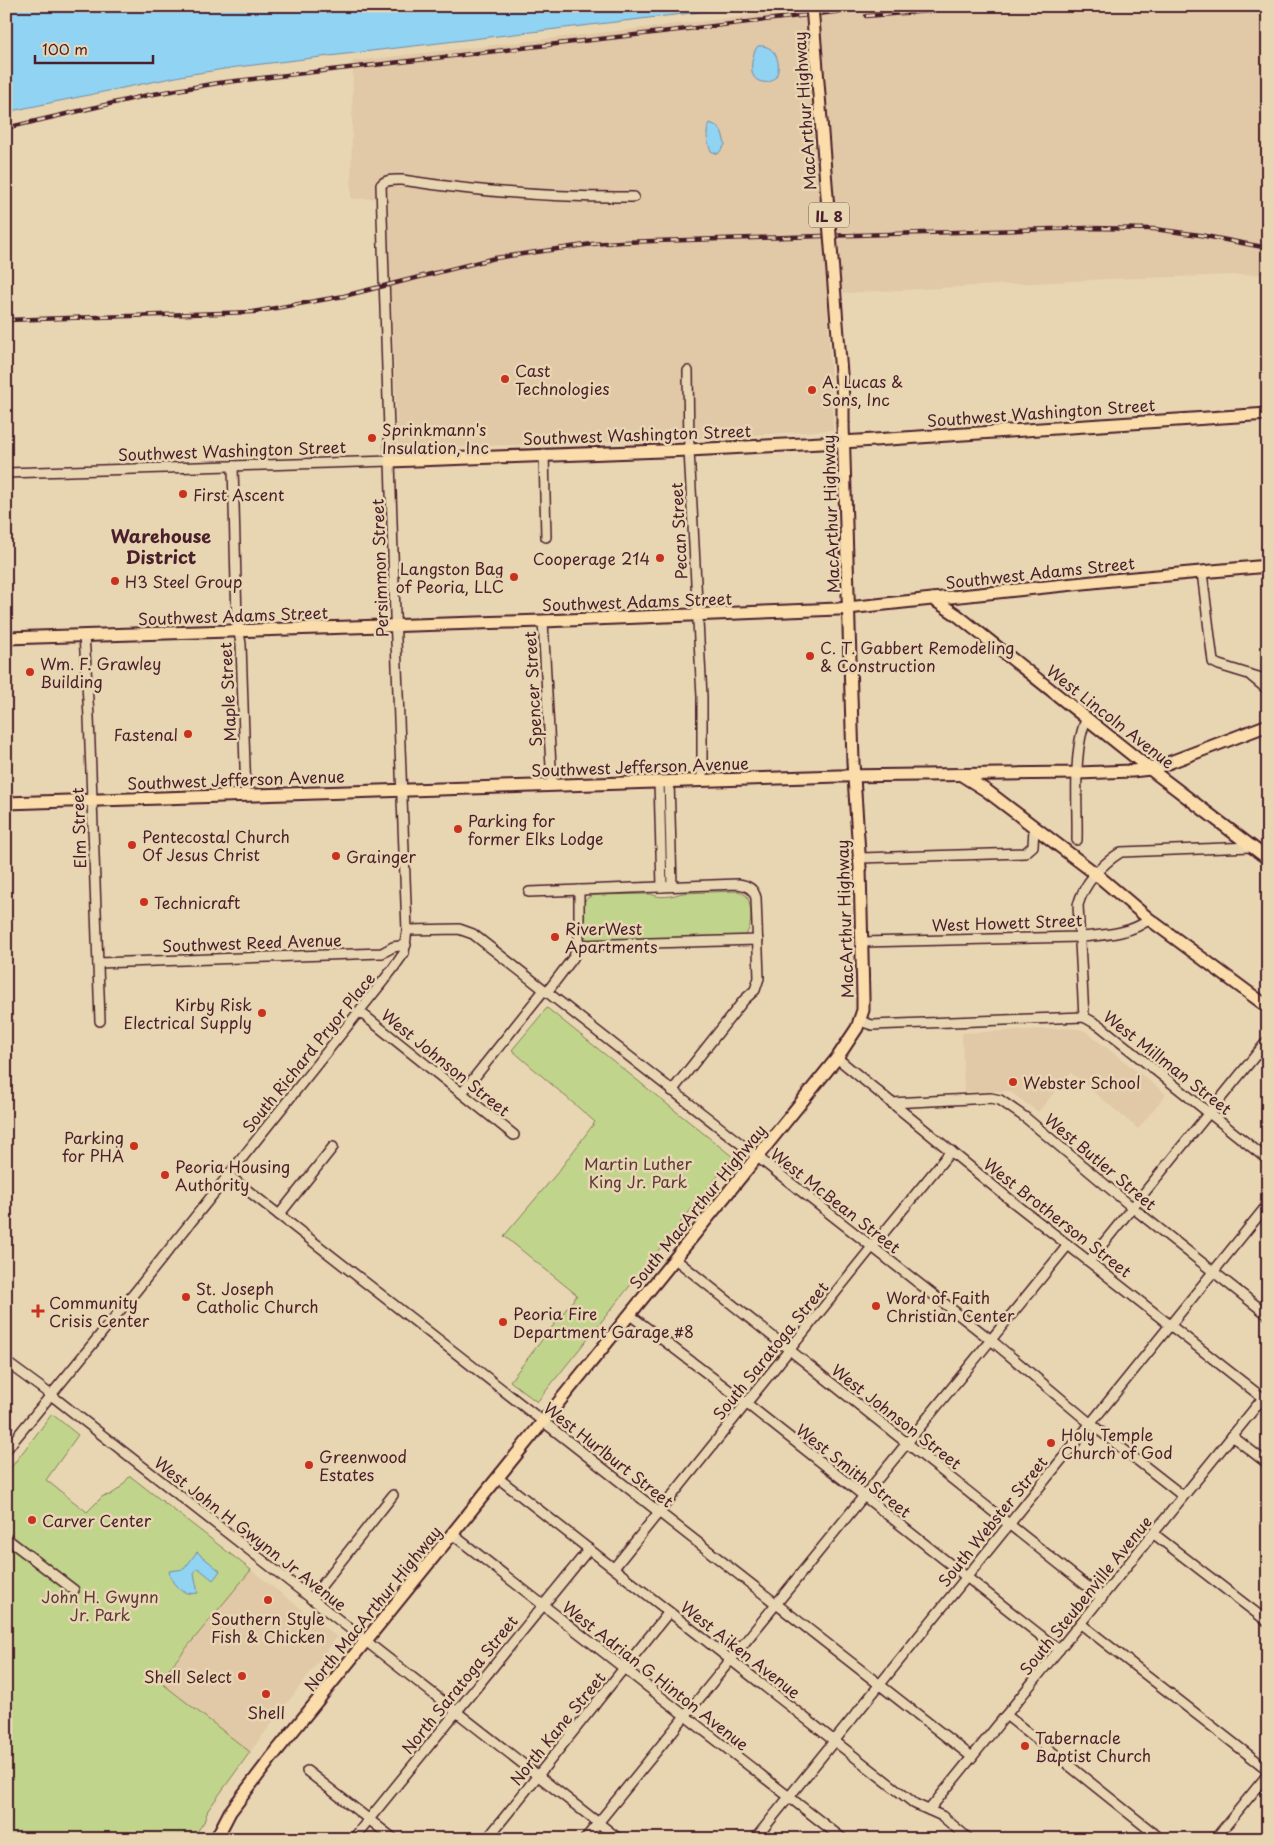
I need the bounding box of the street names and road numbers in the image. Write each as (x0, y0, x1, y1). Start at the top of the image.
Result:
street label: MacArthur Highway (786, 31, 822, 191)
road number: IL 8 (809, 202, 849, 228)
street label: Southwest Washington Street (926, 392, 1156, 432)
street label: Southwest Washington Street (522, 418, 752, 450)
street label: Southwest Washington Street (117, 434, 347, 466)
street label: MacArthur Highway (815, 434, 845, 594)
street label: Pecan Street (663, 482, 693, 580)
street label: Persimmon Street (365, 498, 393, 638)
street label: Southwest Adams Street (944, 550, 1136, 594)
street label: Southwest Adams Street (542, 586, 733, 616)
street label: Southwest Adams Street (138, 600, 329, 630)
street label: Spencer Street (517, 630, 547, 747)
street label: Maple Street (212, 641, 242, 742)
street label: West Lincoln Avenue (1042, 658, 1180, 774)
street label: Southwest Jefferson Avenue (531, 750, 749, 782)
street label: Southwest Jefferson Avenue (127, 763, 345, 795)
street label: Elm Street (65, 787, 91, 869)
street label: MacArthur Highway (829, 839, 859, 999)
street label: West Howett Street (931, 907, 1083, 937)
street label: Southwest Reed Avenue (162, 927, 342, 957)
street label: South Richard Pryor Place (236, 967, 380, 1137)
street label: West Johnson Street (377, 1003, 516, 1122)
street label: West Millman Street (1099, 1004, 1238, 1120)
street label: West Butler Street (1040, 1107, 1163, 1215)
street label: South MacArthur Highway (623, 1119, 771, 1293)
street label: West McBean Street (766, 1142, 906, 1259)
street label: West Brotherson Street (979, 1152, 1137, 1283)
street label: South Saratoga Street (707, 1275, 834, 1424)
street label: West Johnson Street (827, 1357, 968, 1475)
street label: West Hurlburt Street (539, 1396, 679, 1513)
street label: West Smith Street (791, 1417, 917, 1523)
street label: West John H Gwynn Jr Avenue (150, 1450, 353, 1616)
street label: South Webster Street (932, 1450, 1052, 1592)
street label: South Steubenville Avenue (1013, 1510, 1157, 1680)
street label: North MacArthur Highway (298, 1520, 446, 1696)
street label: West Adrian G Hinton Avenue (558, 1594, 755, 1756)
street label: West Aiken Avenue (676, 1594, 806, 1704)
street label: North Saratoga Street (395, 1609, 523, 1759)
street label: North Kane Street (504, 1666, 611, 1790)

